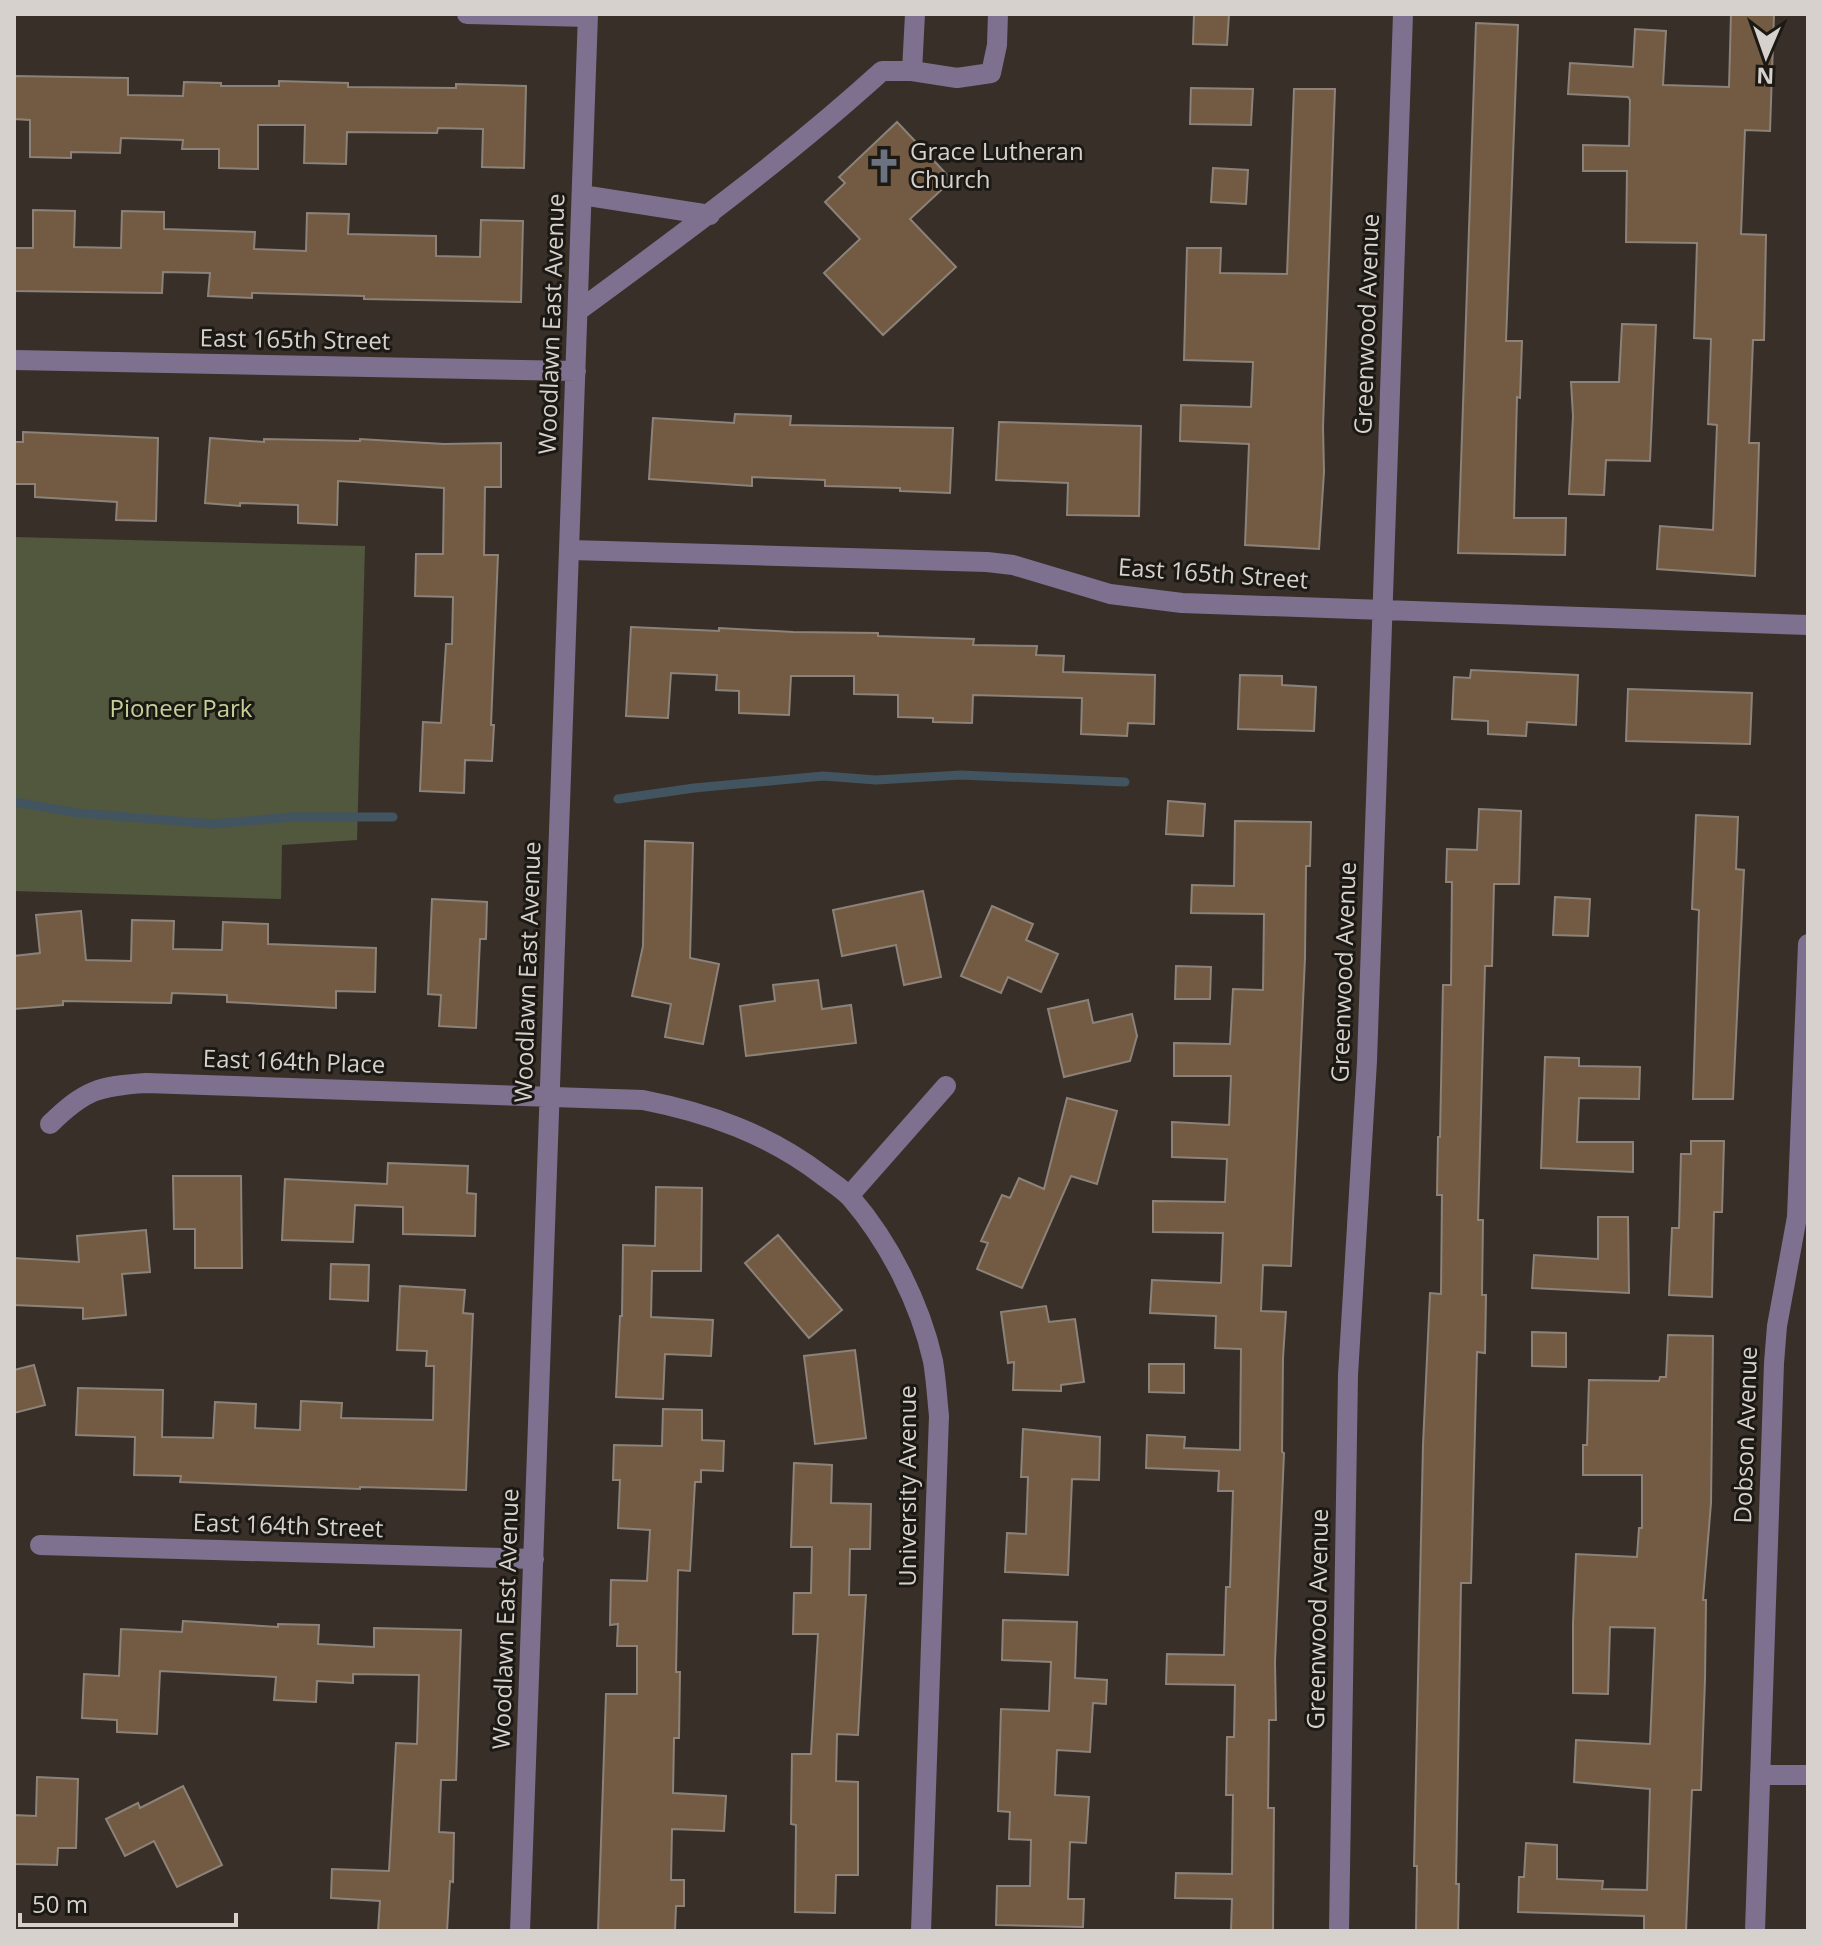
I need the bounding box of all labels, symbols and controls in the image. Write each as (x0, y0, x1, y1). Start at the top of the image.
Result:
north arrow (1726, 16, 1806, 96)
text: N (1756, 62, 1775, 92)
place label: Grace Lutheran Church (910, 134, 1084, 195)
church icon: Grace Lutheran Church (865, 147, 903, 185)
street label: Woodlawn East Avenue (529, 193, 572, 455)
street label: Greenwood Avenue (1345, 213, 1386, 435)
street label: East 165th Street (199, 320, 391, 357)
street label: East 165th Street (1117, 549, 1309, 596)
park label: Pioneer Park (110, 691, 253, 724)
street label: Woodlawn East Avenue (505, 841, 548, 1103)
street label: Greenwood Avenue (1322, 861, 1363, 1083)
street label: East 164th Place (202, 1041, 386, 1080)
street label: Dobson Avenue (1725, 1346, 1764, 1524)
street label: University Avenue (890, 1385, 923, 1587)
street label: Woodlawn East Avenue (483, 1488, 526, 1750)
street label: East 164th Street (192, 1505, 384, 1544)
street label: Greenwood Avenue (1298, 1508, 1335, 1730)
scale bar (20, 1877, 236, 1927)
text: 50 m (32, 1887, 88, 1920)

